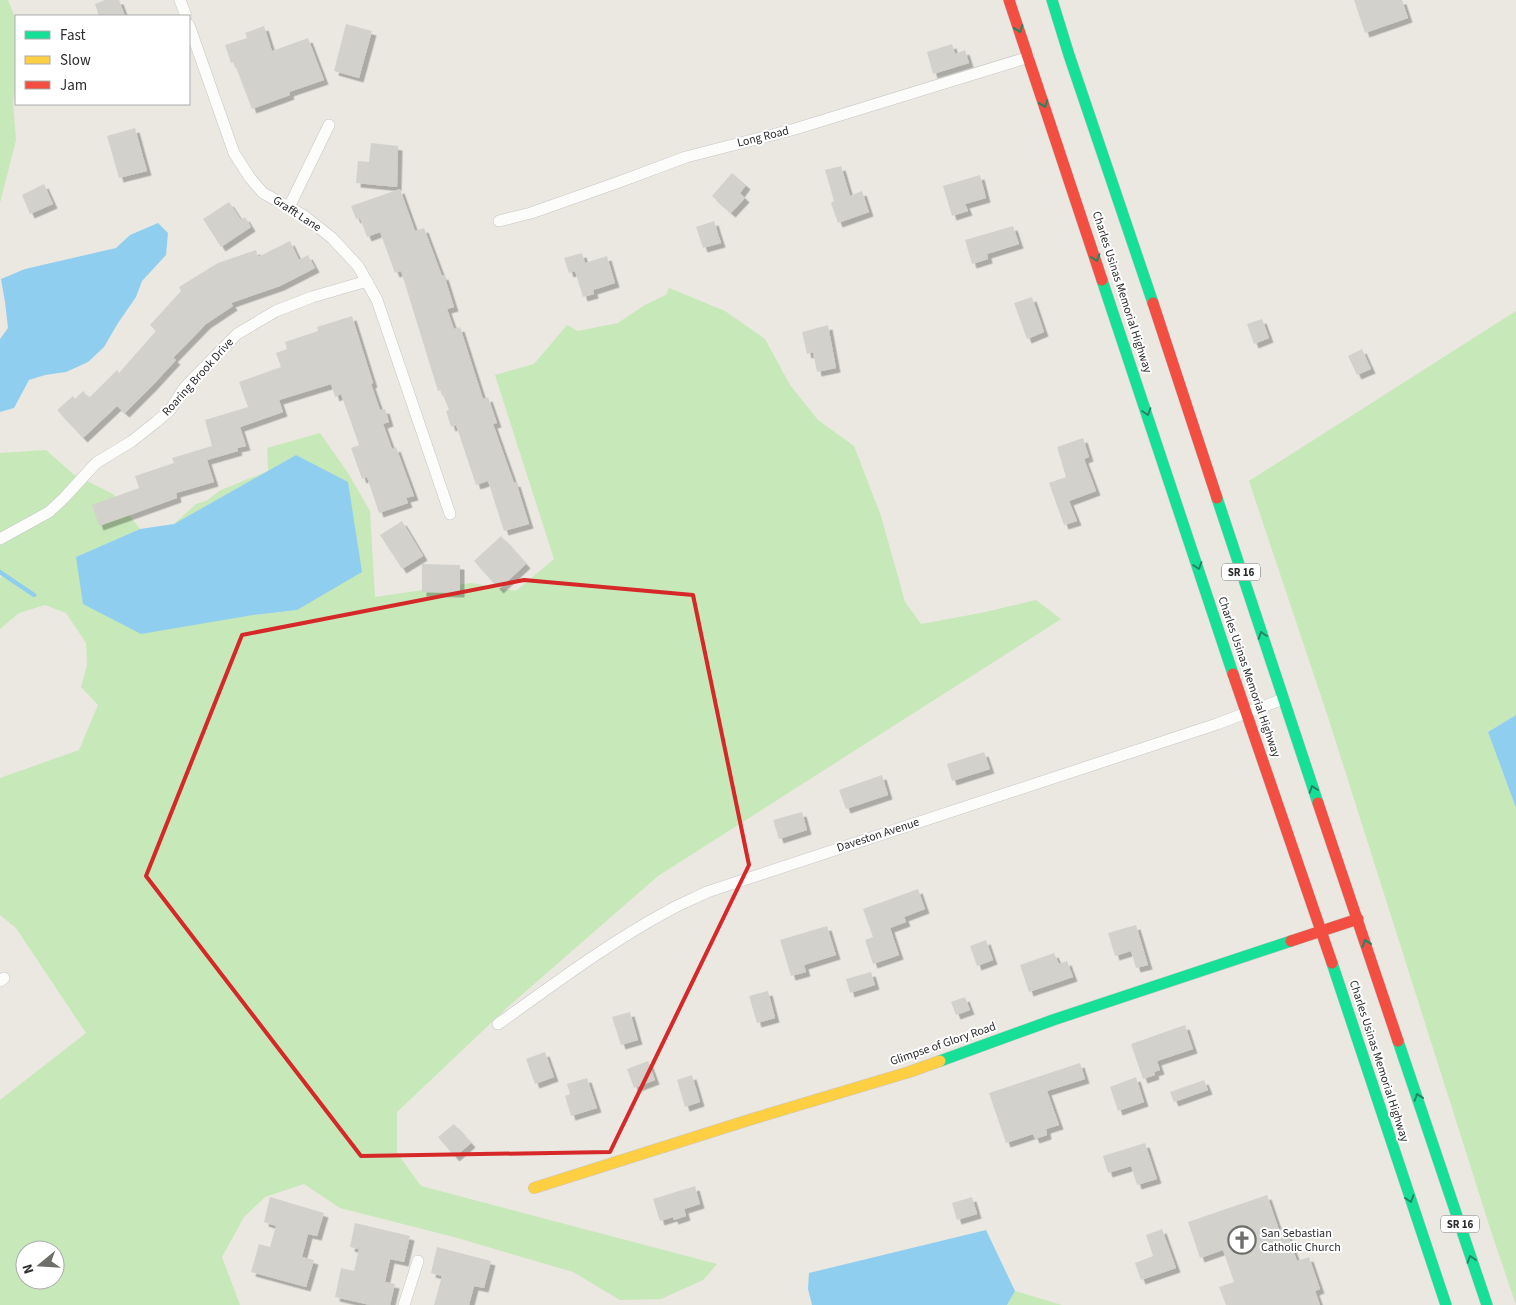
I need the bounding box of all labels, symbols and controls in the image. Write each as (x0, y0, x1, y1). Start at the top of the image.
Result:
legend (15, 15, 190, 105)
one-way arrow (1013, 24, 1023, 32)
text: Fast (60, 25, 86, 46)
text: Slow (60, 50, 91, 71)
text: Jam (60, 75, 87, 96)
one-way arrow (1039, 99, 1049, 107)
street label: Long Road (735, 122, 791, 152)
street label: Grafft Lane (269, 192, 325, 236)
street label: Charles Usinas Memorial Highway (1088, 209, 1156, 375)
one-way arrow (1090, 253, 1100, 261)
street label: Roaring Brook Drive (158, 334, 238, 420)
one-way arrow (1141, 407, 1151, 416)
one-way arrow (1192, 562, 1202, 570)
road number: SR 16 (1222, 564, 1260, 580)
street label: Charles Usinas Memorial Highway (1213, 594, 1285, 760)
one-way arrow (1258, 631, 1268, 639)
one-way arrow (1309, 785, 1319, 794)
street label: Daveston Avenue (834, 814, 922, 856)
one-way arrow (1361, 939, 1371, 947)
street label: Charles Usinas Memorial Highway (1345, 978, 1413, 1144)
street label: Glimpse of Glory Road (888, 1018, 998, 1070)
one-way arrow (1414, 1093, 1424, 1101)
one-way arrow (1405, 1194, 1415, 1202)
road number: SR 16 (1441, 1216, 1479, 1232)
church icon: San Sebastian Catholic Church (1227, 1225, 1257, 1255)
place label: San Sebastian Catholic Church (1261, 1225, 1341, 1256)
north arrow (15, 1240, 65, 1290)
one-way arrow (1467, 1255, 1477, 1263)
text: N (18, 1261, 40, 1276)

